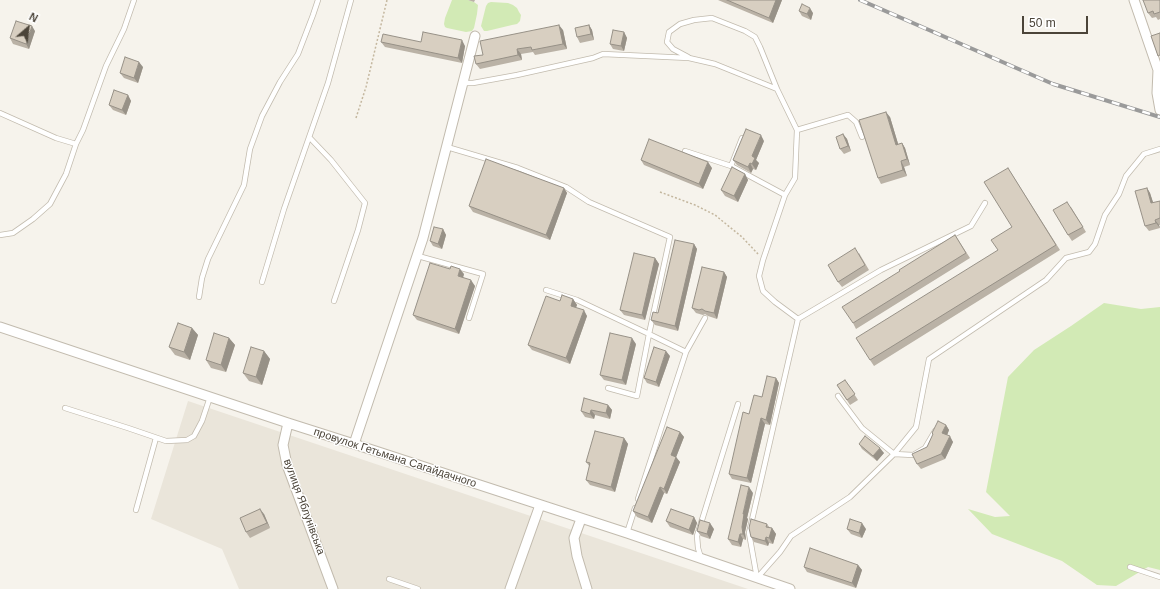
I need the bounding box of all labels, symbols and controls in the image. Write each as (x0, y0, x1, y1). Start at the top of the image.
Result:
north arrow (8, 8, 48, 48)
scale bar (1024, 8, 1090, 34)
text: N (27, 10, 40, 25)
text: 50 m (1029, 16, 1056, 30)
street label: провулок Гетьмана Сагайдачного (312, 425, 478, 491)
street label: вулиця Яблунівська (281, 457, 327, 557)

